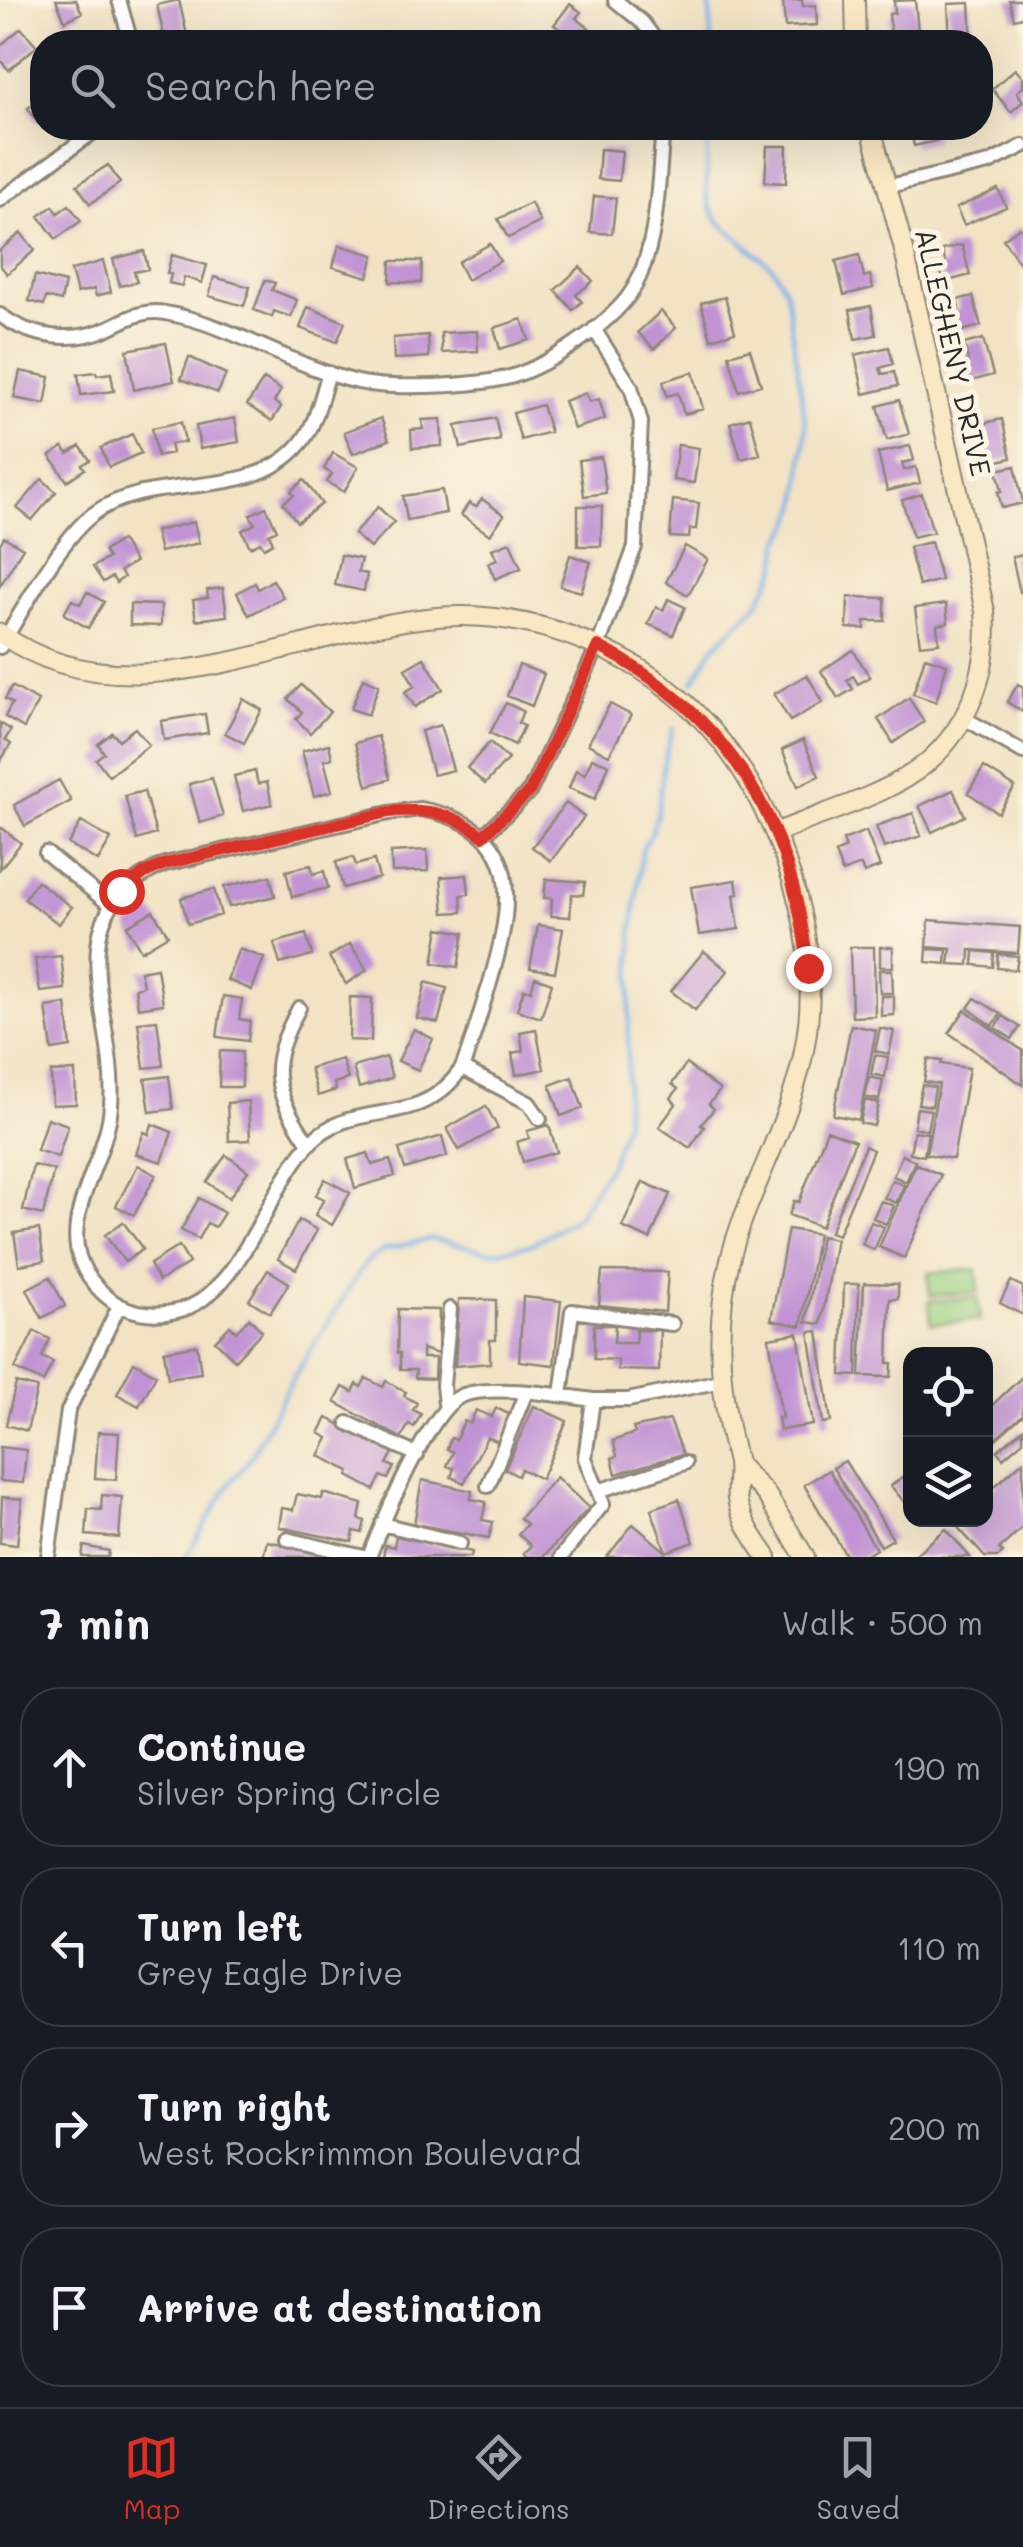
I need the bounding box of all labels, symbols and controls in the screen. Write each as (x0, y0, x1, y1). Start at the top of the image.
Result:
search box (30, 30, 993, 140)
icon: search (65, 58, 120, 113)
text: Search here (145, 60, 376, 110)
street label: ALLEGHENY DRIVE (908, 225, 1000, 479)
route start (99, 869, 145, 915)
route end (786, 946, 832, 992)
map controls (903, 1347, 993, 1527)
button: locate (903, 1347, 993, 1437)
button: layers (903, 1437, 993, 1527)
text: 7 min (40, 1595, 150, 1650)
text: Walk · 500 m (782, 1601, 983, 1643)
text: Continue (137, 1721, 306, 1771)
icon: ahead (42, 1740, 97, 1795)
text: 190 m (892, 1746, 981, 1788)
text: Silver Spring Circle (137, 1771, 441, 1813)
text: Turn left (137, 1901, 303, 1951)
icon: left (42, 1920, 97, 1975)
text: 110 m (897, 1926, 981, 1968)
text: Grey Eagle Drive (137, 1951, 403, 1993)
text: Turn right (137, 2081, 331, 2131)
icon: right (42, 2100, 97, 2155)
text: 200 m (888, 2106, 981, 2148)
text: West Rockrimmon Boulevard (137, 2131, 581, 2173)
icon: arrive (42, 2280, 97, 2335)
text: Arrive at destination (137, 2282, 542, 2332)
tab: Map (123, 2430, 180, 2526)
tab: Directions (427, 2430, 570, 2526)
tab: Saved (816, 2430, 900, 2526)

